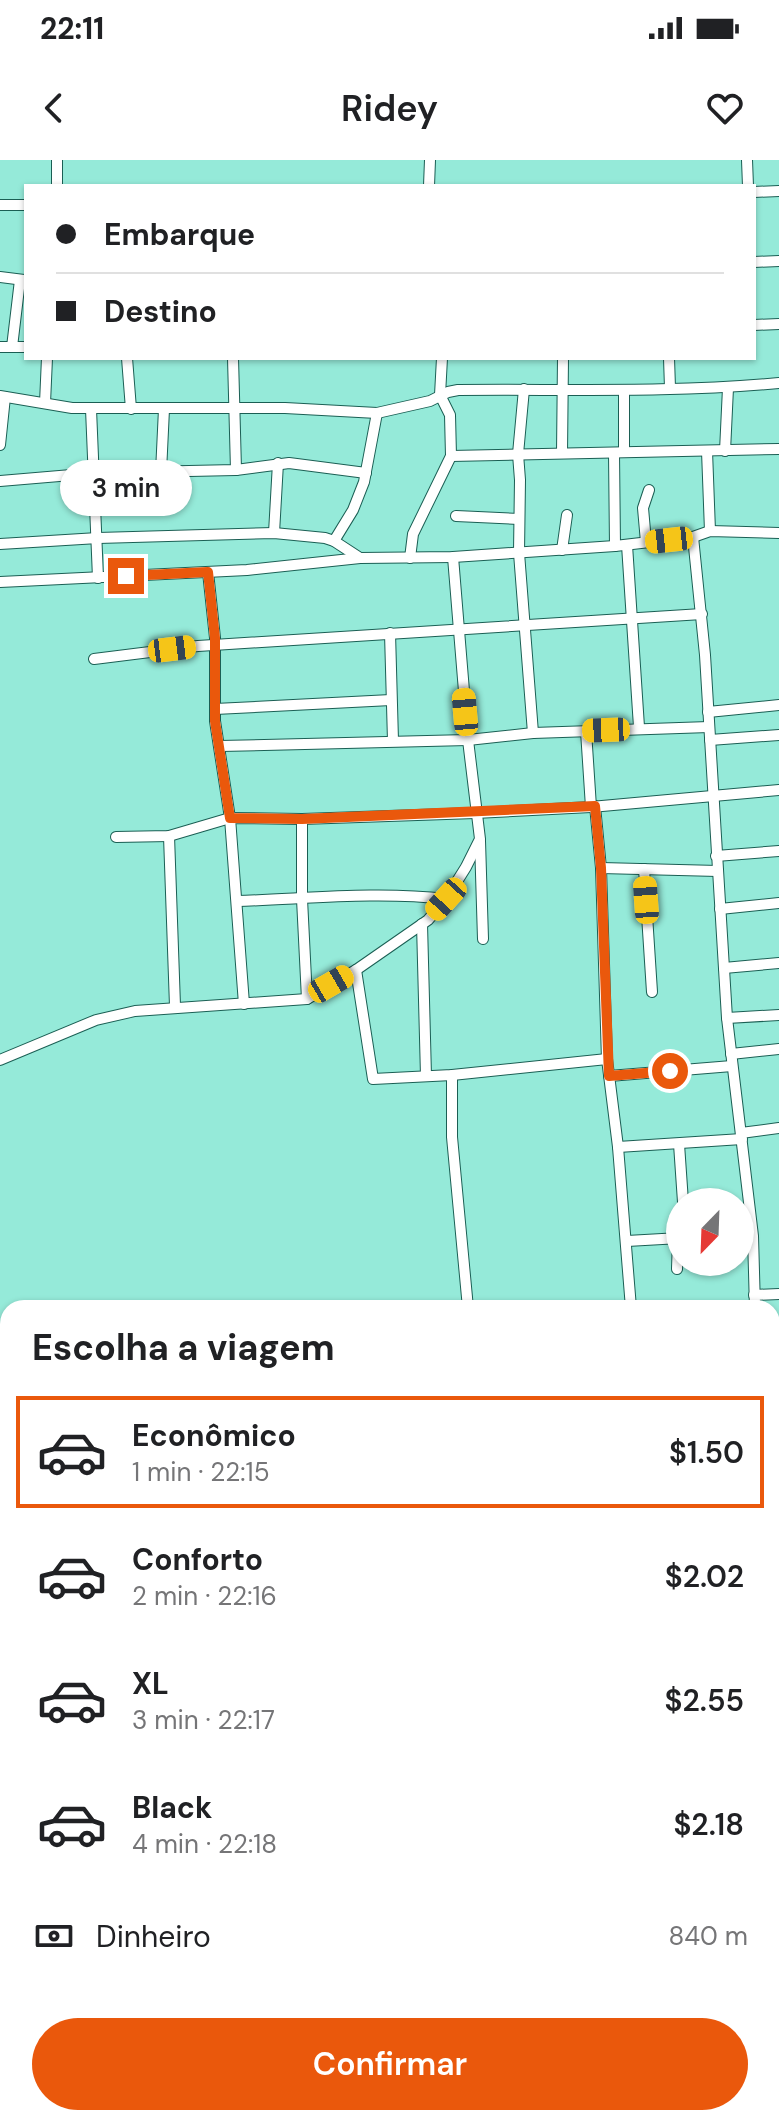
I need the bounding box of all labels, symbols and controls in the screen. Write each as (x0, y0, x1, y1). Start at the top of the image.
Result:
text: 22:11 (40, 9, 104, 48)
text: Ridey (341, 85, 438, 132)
icon: back (32, 86, 76, 130)
icon: heart (703, 86, 747, 130)
text: Embarque (104, 215, 255, 254)
text: Destino (104, 292, 217, 331)
callout: 3 min (60, 460, 192, 516)
text: 3 min (92, 471, 160, 505)
car (644, 526, 694, 554)
route end (108, 558, 144, 594)
car (147, 634, 197, 664)
car (451, 687, 479, 737)
car (582, 717, 630, 743)
car (421, 873, 471, 925)
car (632, 875, 660, 925)
car (304, 962, 358, 1006)
route start (652, 1053, 688, 1089)
north arrow (666, 1188, 754, 1276)
map controls (666, 1188, 754, 1276)
text: Escolha a viagem (32, 1324, 335, 1371)
icon: car (36, 1416, 108, 1488)
text: Econômico (132, 1416, 296, 1455)
text: $1.50 (669, 1433, 744, 1472)
text: 1 min · 22:15 (132, 1455, 270, 1489)
icon: car (36, 1540, 108, 1612)
text: Conforto (132, 1540, 263, 1579)
text: $2.02 (665, 1557, 744, 1596)
text: 2 min · 22:16 (132, 1579, 277, 1613)
icon: car (36, 1664, 108, 1736)
text: XL (132, 1664, 169, 1703)
text: $2.55 (665, 1681, 744, 1720)
text: 3 min · 22:17 (132, 1703, 275, 1737)
icon: car (36, 1788, 108, 1860)
text: Black (132, 1788, 212, 1827)
text: $2.18 (673, 1805, 744, 1844)
text: 4 min · 22:18 (132, 1827, 277, 1861)
icon: cash (32, 1914, 76, 1958)
text: Dinheiro (96, 1917, 211, 1956)
text: 840 m (669, 1919, 748, 1953)
button: Confirmar (32, 2018, 748, 2110)

